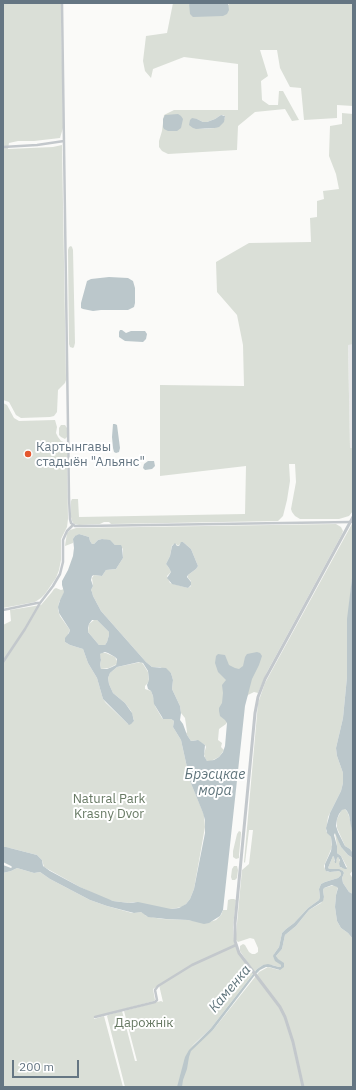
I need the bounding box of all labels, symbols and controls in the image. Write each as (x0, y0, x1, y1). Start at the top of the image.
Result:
place label: Картынгавы стадыён "Альянс" (36, 439, 145, 470)
marker: Картынгавы стадыён "Альянс" (23, 449, 33, 459)
water label: Брэсцкае мора (185, 767, 245, 800)
park label: Natural Park Krasny Dvor (73, 791, 145, 822)
water label: Каменка (205, 962, 255, 1016)
park label: Дарожнік (115, 1015, 173, 1031)
scale bar (14, 1052, 81, 1078)
text: 200 m (19, 1059, 54, 1074)

